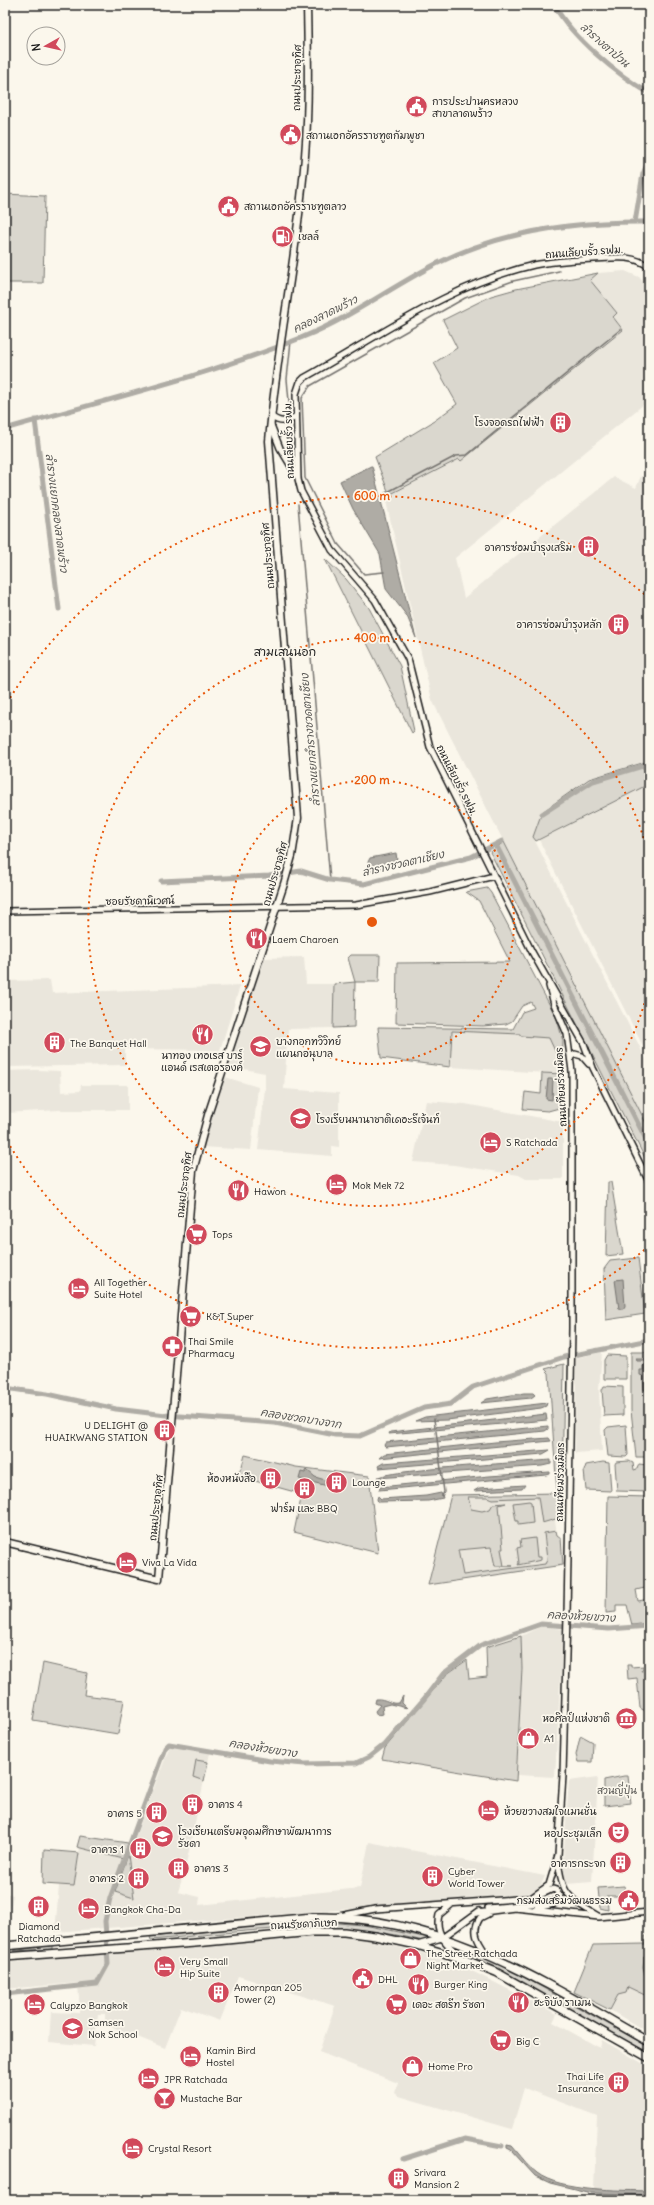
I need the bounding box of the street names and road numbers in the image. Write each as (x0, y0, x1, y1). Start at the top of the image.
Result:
street label: ถนนประชาอุทิศ (290, 44, 306, 111)
street label: ถนนเลียบรั้ว รฟม. (545, 240, 623, 261)
street label: ถนนเลียบรั้ว รฟม. (279, 401, 297, 479)
street label: ถนนประชาอุทิศ (259, 522, 279, 589)
street label: ถนนเลียบรั้ว รฟม. (434, 741, 483, 818)
street label: ถนนประชาอุทิศ (260, 840, 292, 908)
street label: ซอยรัชดานิเวศน์ (105, 893, 175, 908)
street label: ถนนเทียมร่วมมิตร (552, 1047, 570, 1127)
street label: ถนนประชาอุทิศ (174, 1151, 197, 1219)
street label: ถนนเทียมร่วมมิตร (553, 1442, 567, 1522)
street label: ถนนประชาอุทิศ (146, 1474, 168, 1542)
street label: ถนนรัชดาภิเษก (270, 1916, 338, 1932)

